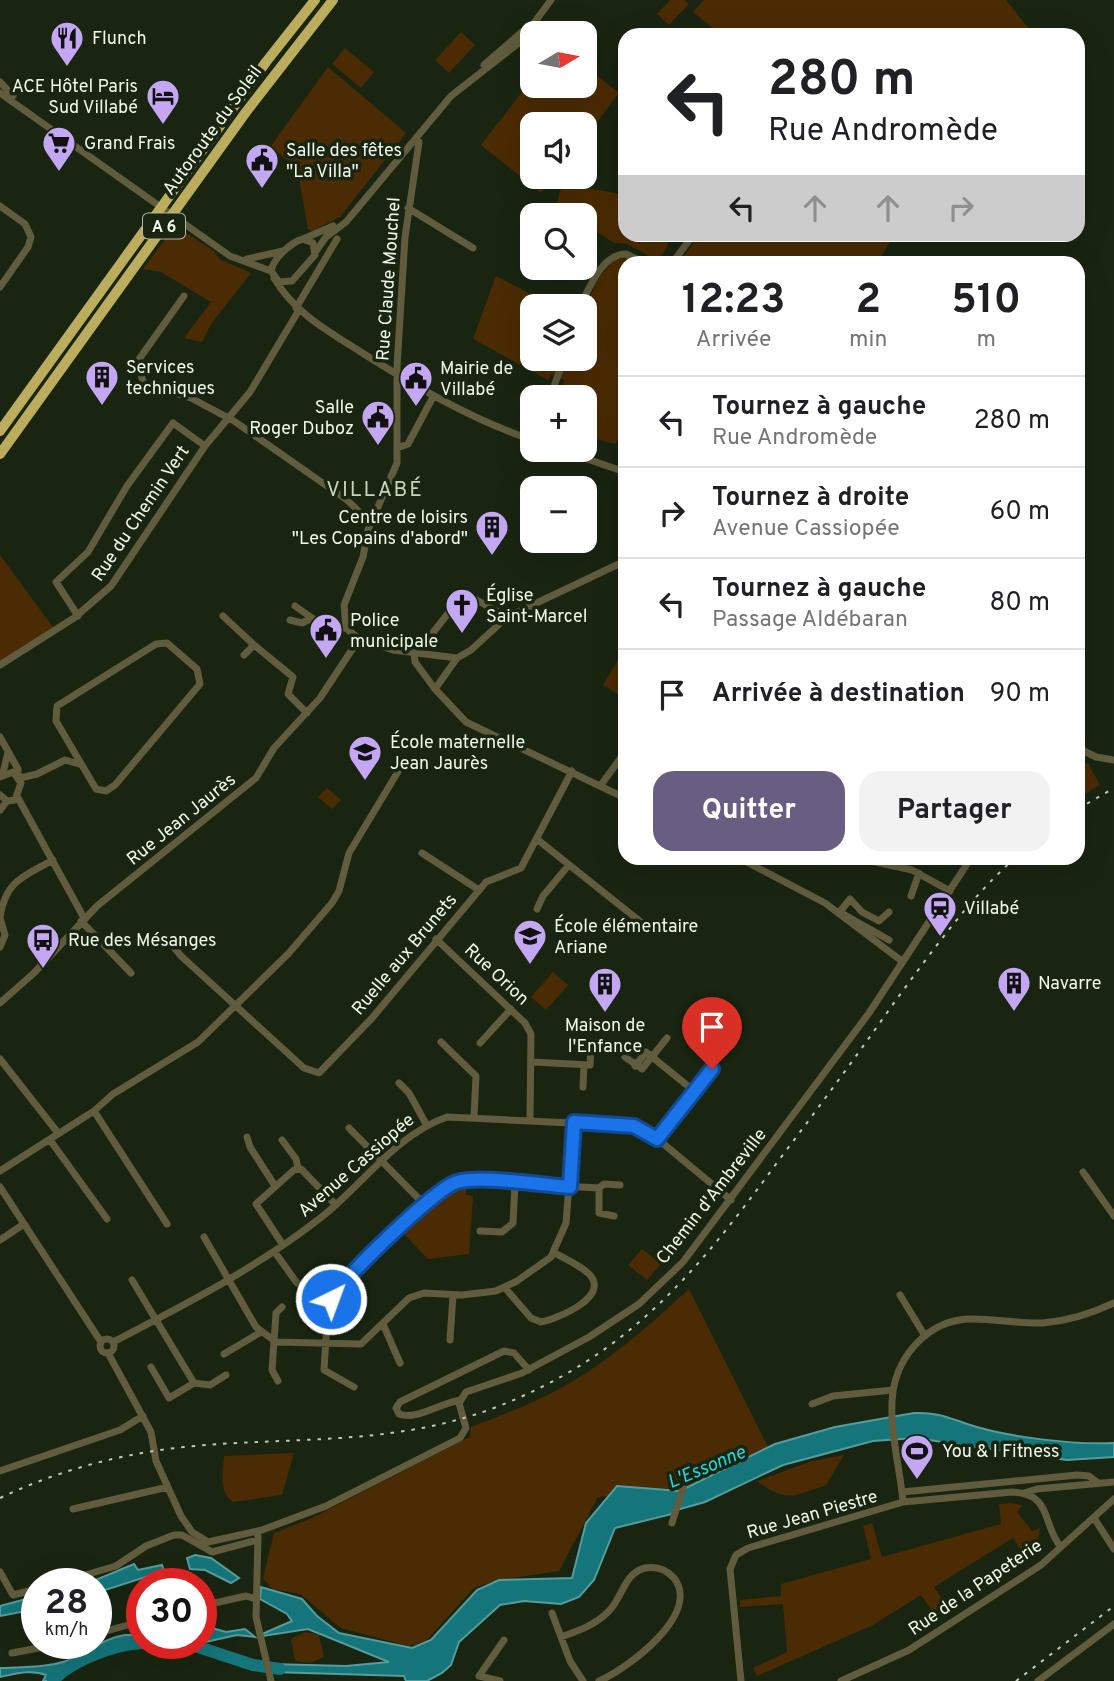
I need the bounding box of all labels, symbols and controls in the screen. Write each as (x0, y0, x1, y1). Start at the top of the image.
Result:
restaurant icon: Flunch (48, 19, 86, 68)
north arrow (520, 21, 597, 98)
map controls (520, 21, 597, 553)
place label: Flunch (92, 28, 147, 51)
text: 280 m (768, 51, 915, 113)
icon: left (653, 56, 744, 147)
street label: Autoroute du Soleil (158, 62, 268, 200)
place label: ACE Hôtel Paris Sud Villabé (12, 76, 138, 120)
hotel icon: ACE Hôtel Paris Sud Villabé (144, 77, 182, 126)
button: sound (520, 112, 597, 189)
text: Rue Andromède (768, 112, 998, 152)
supermarket icon: Grand Frais (40, 124, 78, 173)
place label: Grand Frais (84, 133, 175, 156)
place label: Salle des fêtes "La Villa" (286, 140, 402, 184)
public building icon: Salle des fêtes "La Villa" (243, 141, 281, 190)
icon: left (723, 189, 761, 227)
icon: ahead (796, 189, 834, 227)
icon: ahead (869, 189, 907, 227)
icon: right (942, 189, 980, 227)
street label: Rue Claude Mouchel (372, 197, 407, 362)
button: search (520, 203, 597, 280)
road number: A 6 (143, 214, 185, 238)
text: 12:23 (682, 275, 785, 328)
text: 2 (855, 275, 881, 328)
text: 510 (951, 275, 1021, 328)
button: layers (520, 294, 597, 371)
text: Arrivée (696, 326, 771, 355)
text: min (849, 326, 887, 355)
text: m (976, 326, 996, 355)
place label: Services techniques (126, 357, 215, 401)
building icon: Services techniques (83, 358, 121, 407)
place label: Mairie de Villabé (440, 358, 513, 402)
public building icon: Mairie de Villabé (397, 359, 435, 408)
button: + (520, 385, 597, 462)
text: Tournez à gauche (712, 391, 926, 424)
place label: Salle Roger Duboz (249, 397, 354, 441)
public building icon: Salle Roger Duboz (359, 398, 397, 447)
icon: left (653, 403, 691, 441)
text: 280 m (974, 405, 1050, 438)
text: Rue Andromède (712, 424, 877, 453)
street label: Rue du Chemin Vert (87, 441, 195, 586)
district label: VILLABÉ (326, 476, 424, 504)
button: − (520, 476, 597, 553)
text: Tournez à droite (712, 482, 909, 515)
icon: right (653, 494, 691, 532)
text: 60 m (990, 496, 1050, 529)
place label: Centre de loisirs "Les Copains d'abord" (292, 507, 468, 551)
building icon: Centre de loisirs "Les Copains d'abord" (473, 508, 511, 557)
text: Avenue Cassiopée (712, 515, 900, 544)
text: Tournez à gauche (712, 573, 926, 606)
place label: Église Saint-Marcel (486, 583, 587, 629)
icon: left (653, 585, 691, 623)
church icon: Église Saint-Marcel (443, 586, 481, 635)
text: 80 m (990, 587, 1050, 620)
text: Passage Aldébaran (712, 606, 908, 635)
place label: Police municipale (350, 610, 438, 654)
public building icon: Police municipale (307, 611, 345, 660)
icon: arrive (653, 676, 691, 714)
text: Arrivée à destination (712, 678, 965, 711)
text: 90 m (990, 678, 1050, 711)
place label: École maternelle Jean Jaurès (390, 730, 525, 776)
school or university icon: École maternelle Jean Jaurès (346, 733, 384, 782)
street label: Rue Jean Jaurès (123, 769, 241, 871)
button: Quitter (653, 771, 845, 851)
button: Partager (859, 771, 1050, 851)
street label: Ruelle aux Brunets (348, 889, 463, 1021)
station icon: Villabé (921, 889, 959, 938)
place label: Villabé (964, 898, 1019, 921)
place label: École élémentaire Ariane (554, 914, 698, 960)
school or university icon: École élémentaire Ariane (511, 917, 549, 966)
bus stop icon: Rue des Mésanges (24, 921, 62, 970)
place label: Rue des Mésanges (68, 930, 217, 953)
street label: Rue Orion (459, 939, 533, 1011)
building icon: Navarre (995, 964, 1033, 1013)
building icon: Maison de l'Enfance (586, 965, 624, 1014)
place label: Navarre (1038, 973, 1101, 996)
pin (682, 997, 742, 1069)
icon: arrive (693, 1008, 731, 1046)
place label: Maison de l'Enfance (565, 1015, 645, 1059)
street label: Avenue Cassiopée (294, 1109, 420, 1223)
street label: Chemin d'Ambreville (652, 1124, 772, 1270)
position arrow (294, 1262, 368, 1336)
sports icon: You & I Fitness (898, 1432, 936, 1481)
water label: L'Essonne (664, 1441, 750, 1495)
place label: You & I Fitness (942, 1441, 1060, 1464)
street label: Rue Jean Piestre (744, 1486, 881, 1545)
street label: Rue de la Papeterie (905, 1535, 1047, 1642)
speed limit sign: 30 (126, 1568, 217, 1659)
text: 28 (45, 1582, 88, 1626)
text: km/h (45, 1619, 88, 1642)

